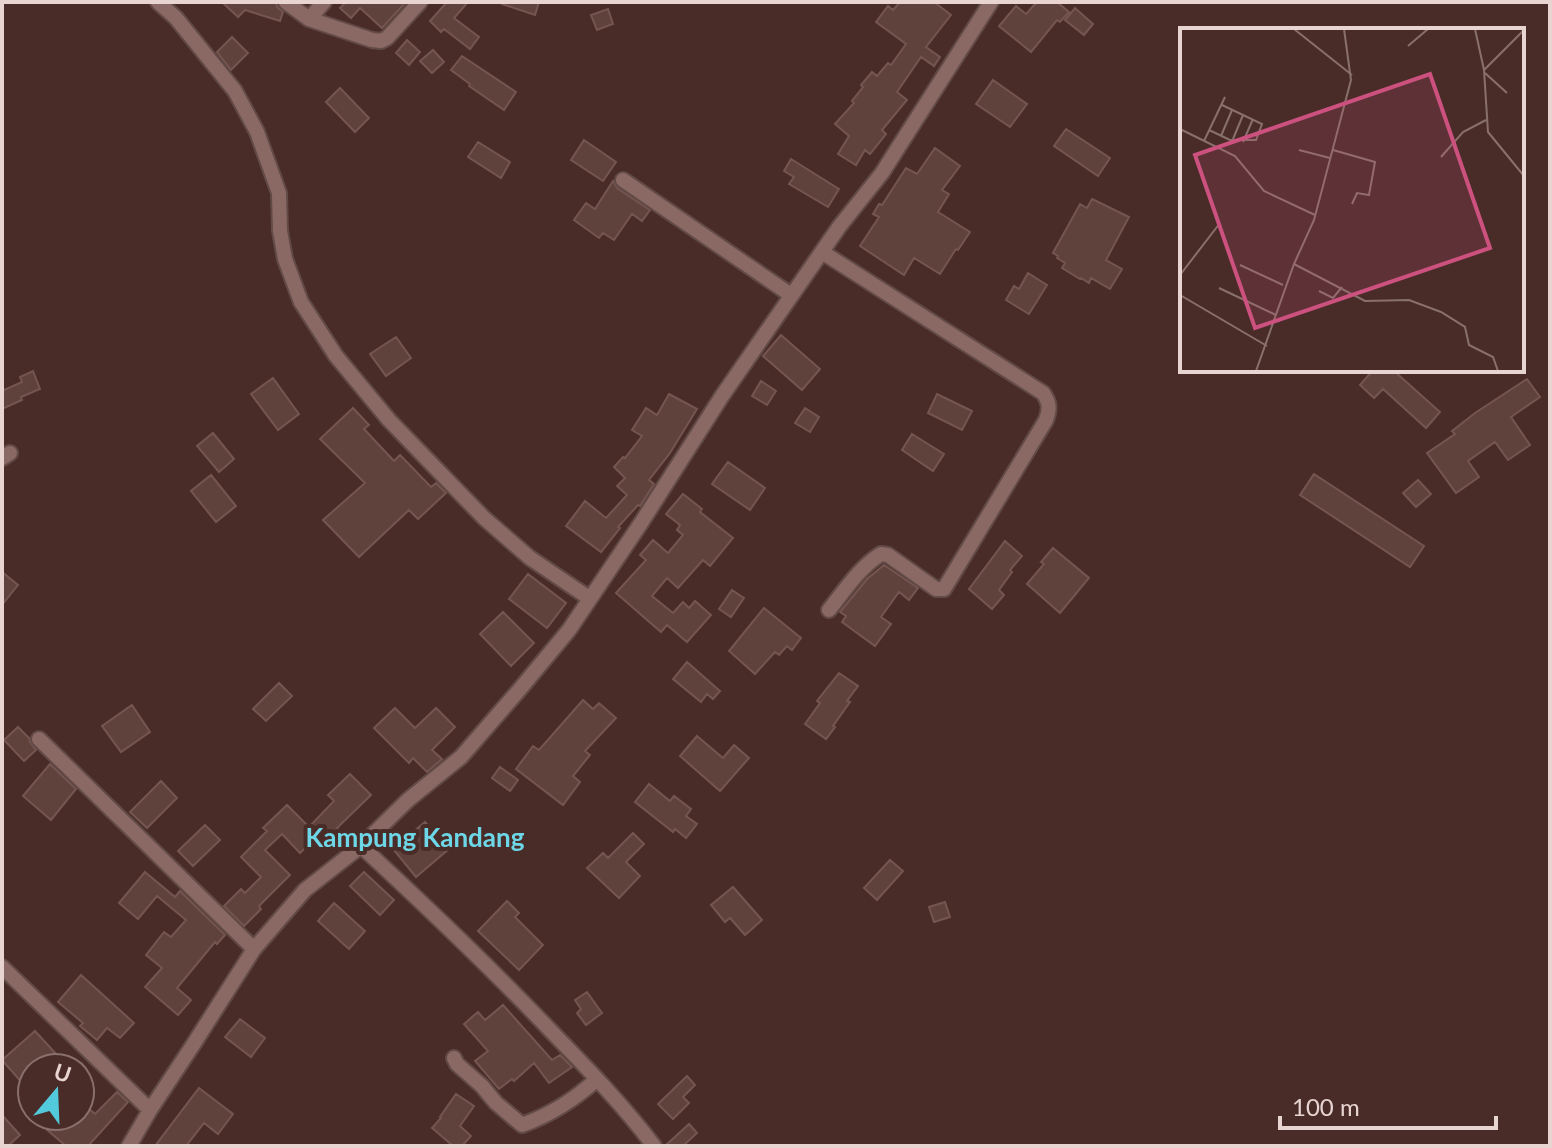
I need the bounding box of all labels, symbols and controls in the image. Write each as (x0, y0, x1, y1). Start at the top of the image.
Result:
inset map (1180, 28, 1524, 372)
district label: Kampung Kandang (306, 821, 525, 853)
north arrow (16, 1052, 96, 1132)
text: U (51, 1057, 75, 1088)
scale bar (1280, 1080, 1496, 1130)
text: 100 m (1292, 1092, 1360, 1121)

